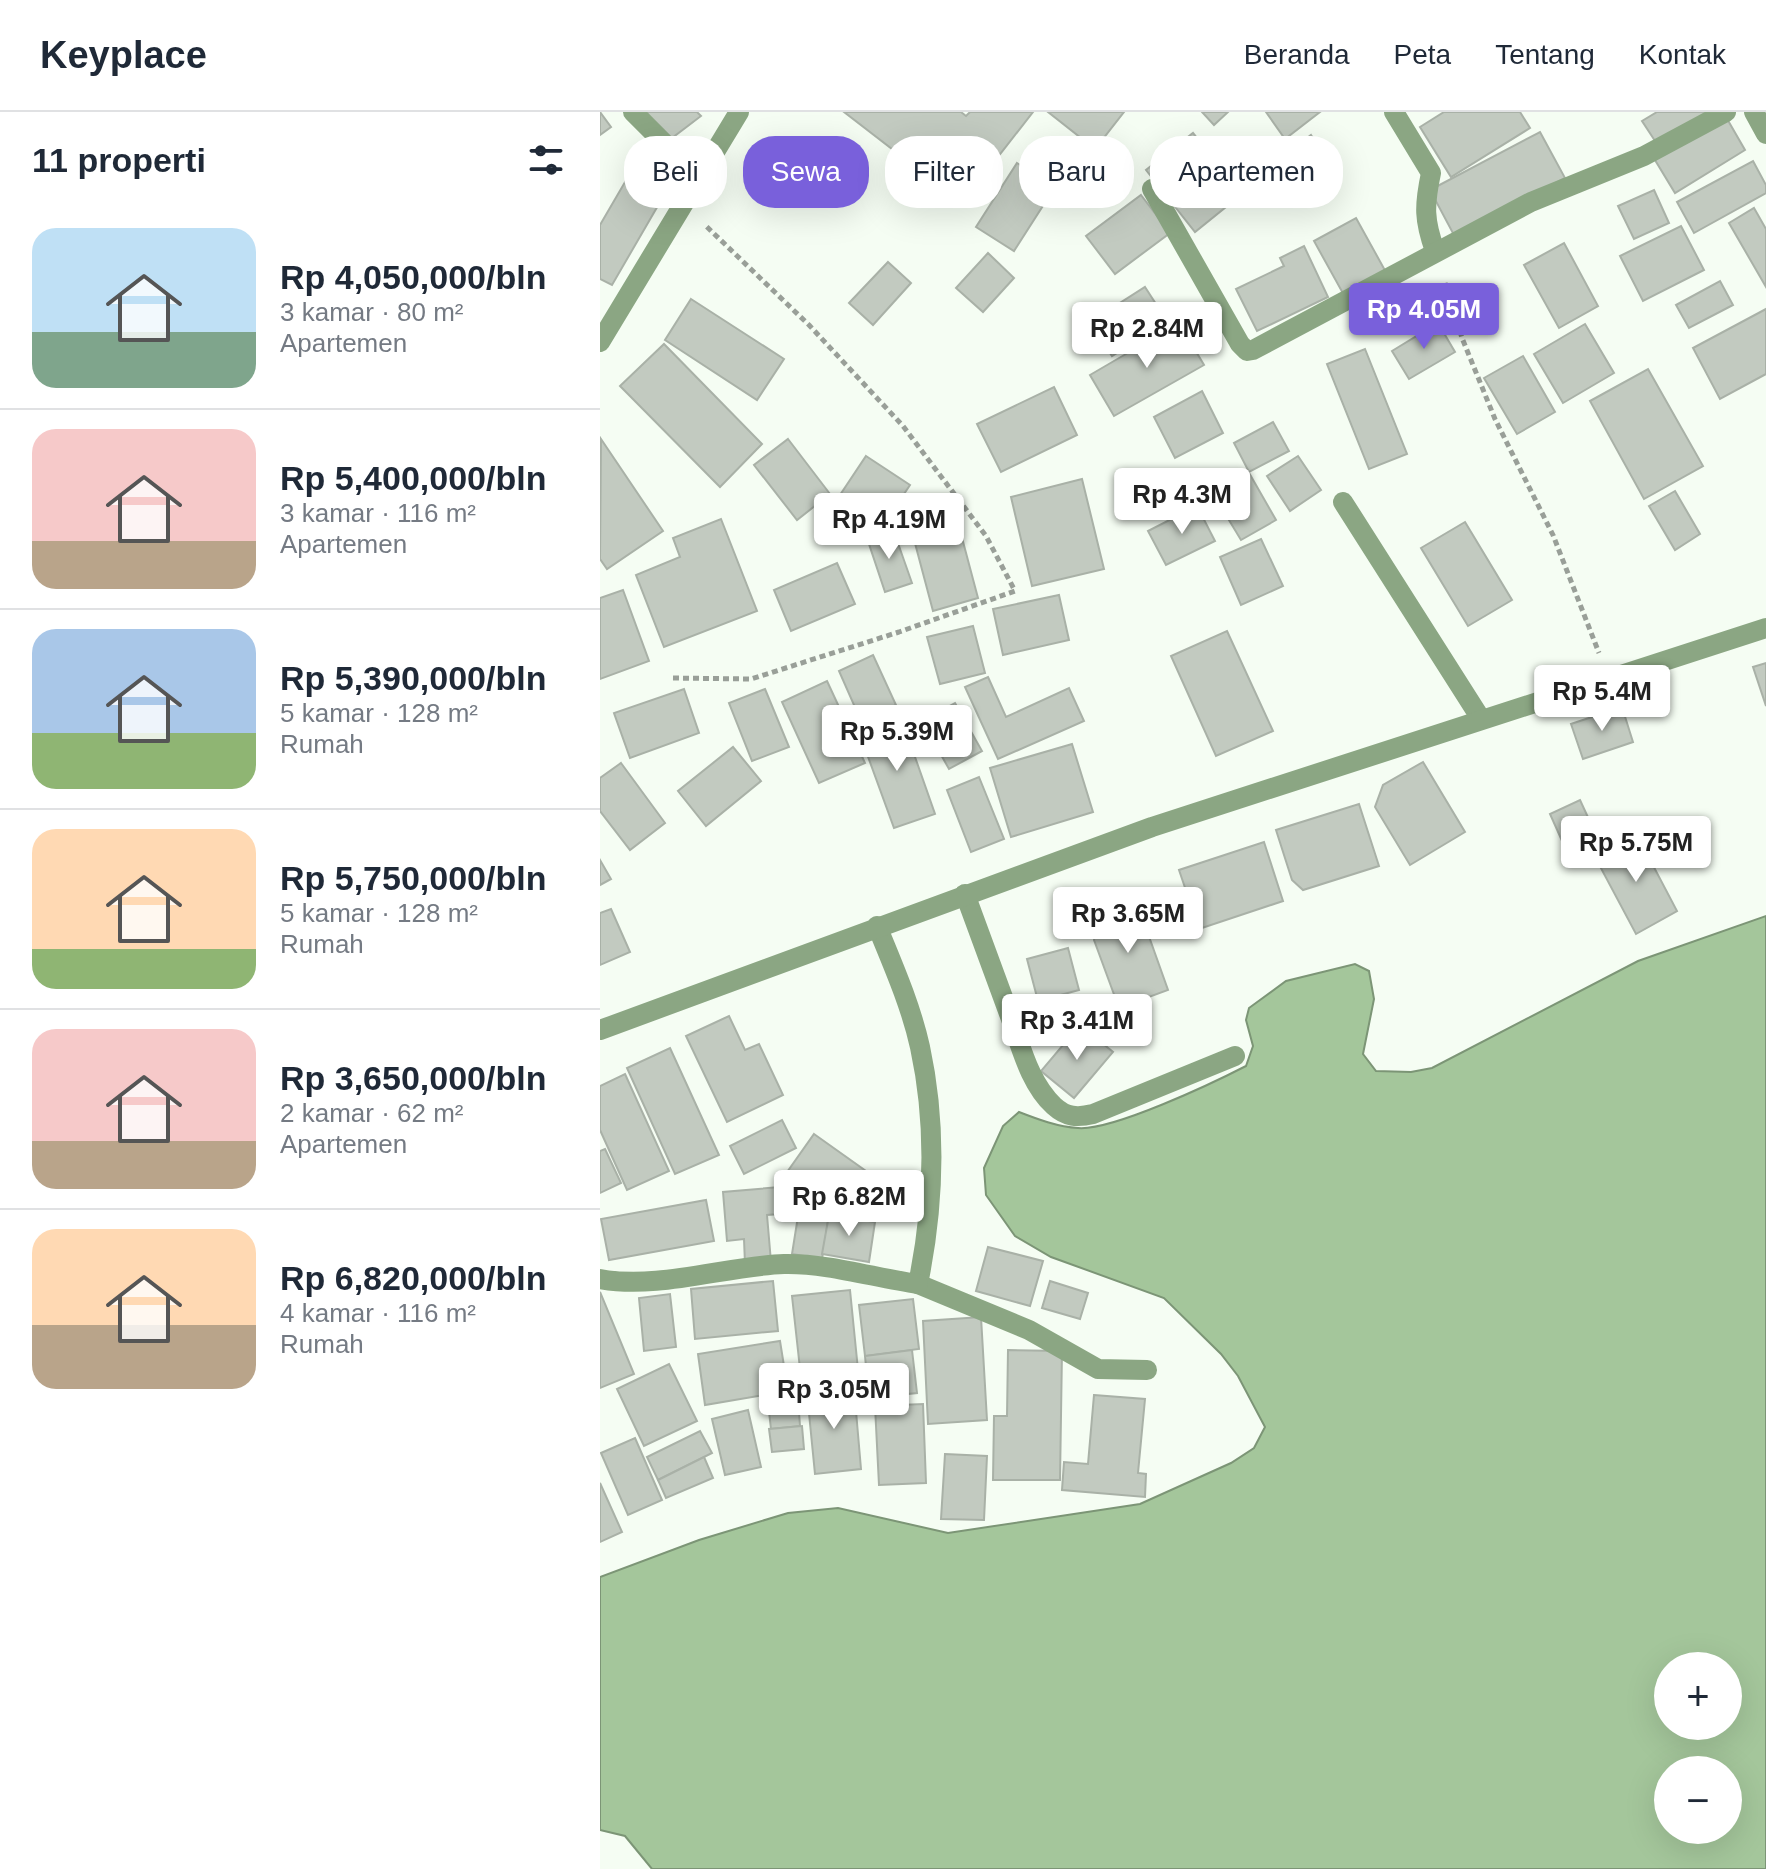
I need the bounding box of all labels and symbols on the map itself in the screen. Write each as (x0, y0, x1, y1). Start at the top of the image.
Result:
pin: Rp 4.05M (1341, 283, 1507, 351)
pin: Rp 2.84M (1064, 302, 1230, 370)
pin: Rp 4.3M (1108, 468, 1256, 536)
pin: Rp 4.19M (806, 493, 972, 561)
pin: Rp 5.4M (1528, 665, 1676, 733)
pin: Rp 5.39M (814, 705, 980, 773)
pin: Rp 5.75M (1553, 816, 1719, 884)
pin: Rp 3.65M (1045, 887, 1211, 955)
pin: Rp 3.41M (994, 994, 1160, 1062)
pin: Rp 6.82M (766, 1170, 932, 1238)
pin: Rp 3.05M (751, 1363, 917, 1431)

